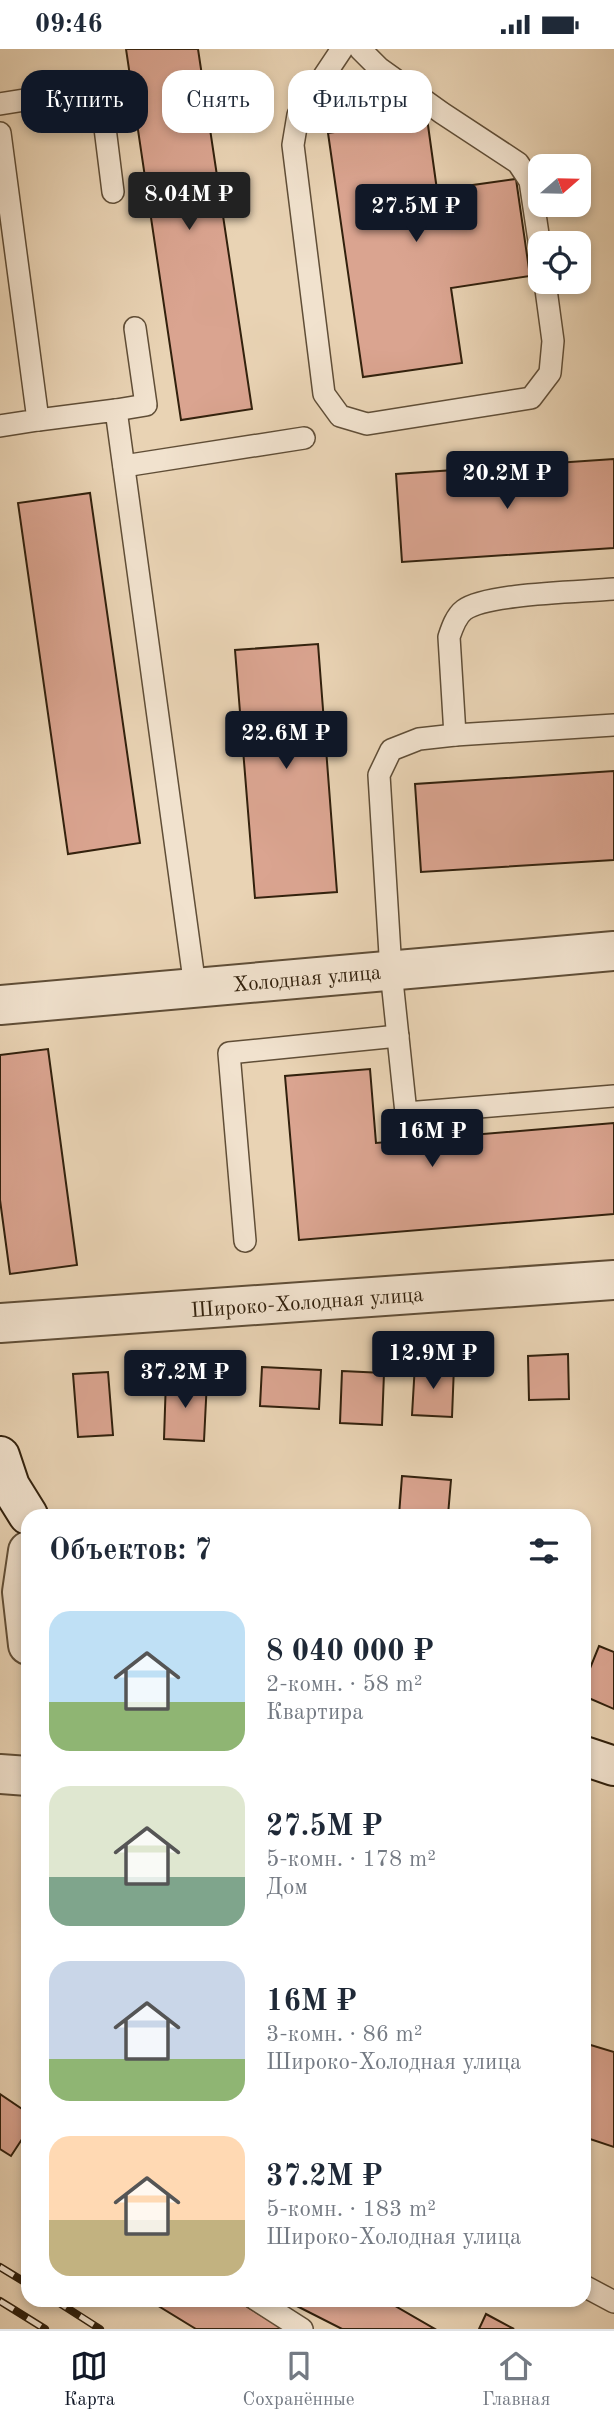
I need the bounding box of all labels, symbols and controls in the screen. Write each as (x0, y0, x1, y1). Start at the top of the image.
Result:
text: 09:46 (35, 12, 103, 38)
chip: Купить (21, 70, 148, 133)
chip: Снять (162, 70, 274, 133)
chip: Фильтры (288, 70, 432, 133)
north arrow (528, 154, 592, 217)
map controls (528, 154, 591, 294)
pin: 8.04M ₽ (124, 173, 254, 232)
text: 8.04M ₽ (144, 183, 234, 206)
pin: 27.5M ₽ (351, 185, 481, 244)
text: 27.5M ₽ (371, 195, 461, 218)
button: locate (528, 231, 591, 294)
pin: 20.2M ₽ (442, 451, 572, 511)
text: 20.2M ₽ (462, 462, 552, 485)
pin: 22.6M ₽ (221, 711, 351, 771)
text: 22.6M ₽ (241, 722, 331, 745)
street label: Холодная улица (232, 963, 382, 996)
pin: 16M ₽ (383, 1109, 481, 1169)
text: 16M ₽ (397, 1120, 467, 1143)
street label: Широко-Холодная улица (190, 1285, 424, 1322)
pin: 12.9M ₽ (368, 1331, 498, 1391)
text: 12.9M ₽ (388, 1342, 478, 1365)
pin: 37.2M ₽ (120, 1351, 250, 1410)
text: 37.2M ₽ (140, 1361, 230, 1384)
icon: filters (525, 1532, 563, 1570)
text: Объектов: 7 (49, 1536, 212, 1566)
text: 8 040 000 ₽ (266, 1637, 434, 1667)
icon: home (105, 1639, 189, 1723)
text: 2-комн. · 58 m² (266, 1673, 423, 1696)
text: Квартира (266, 1701, 364, 1724)
text: 27.5M ₽ (266, 1812, 383, 1842)
icon: home (105, 1814, 189, 1898)
text: 5-комн. · 178 m² (266, 1848, 436, 1871)
text: Дом (266, 1876, 308, 1899)
text: 16M ₽ (266, 1987, 357, 2017)
icon: home (105, 1989, 189, 2073)
text: 3-комн. · 86 m² (266, 2023, 423, 2046)
text: Широко-Холодная улица (266, 2051, 521, 2074)
text: 37.2M ₽ (266, 2162, 383, 2192)
icon: home (105, 2164, 189, 2248)
text: 5-комн. · 183 m² (266, 2198, 436, 2221)
text: Широко-Холодная улица (266, 2226, 521, 2249)
tab: Карта (64, 2347, 115, 2412)
tab: Сохранённые (243, 2347, 355, 2412)
tab: Главная (482, 2347, 550, 2412)

